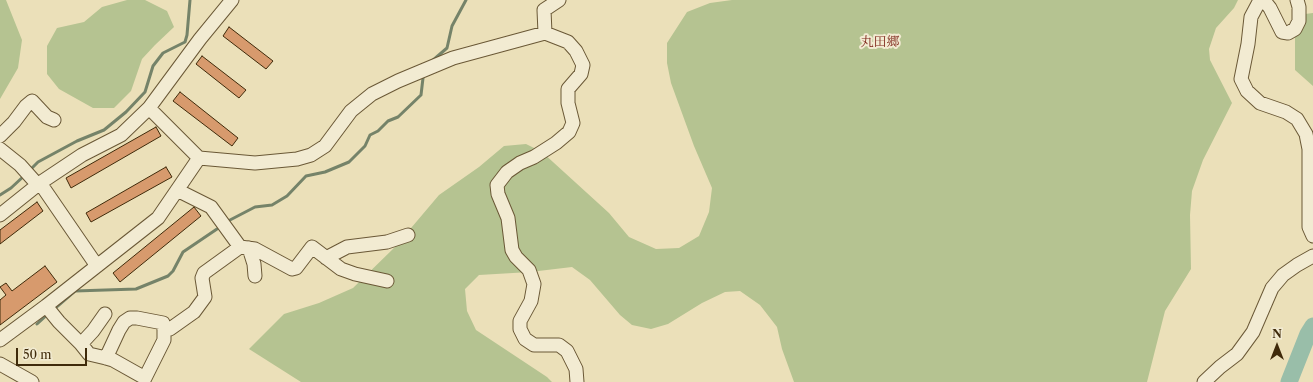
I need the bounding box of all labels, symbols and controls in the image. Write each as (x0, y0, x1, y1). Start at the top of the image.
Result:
district label: 丸田郷 (861, 34, 899, 50)
north arrow (1257, 326, 1297, 366)
text: N (1272, 327, 1282, 341)
scale bar (18, 340, 89, 366)
text: 50 m (23, 347, 52, 362)

